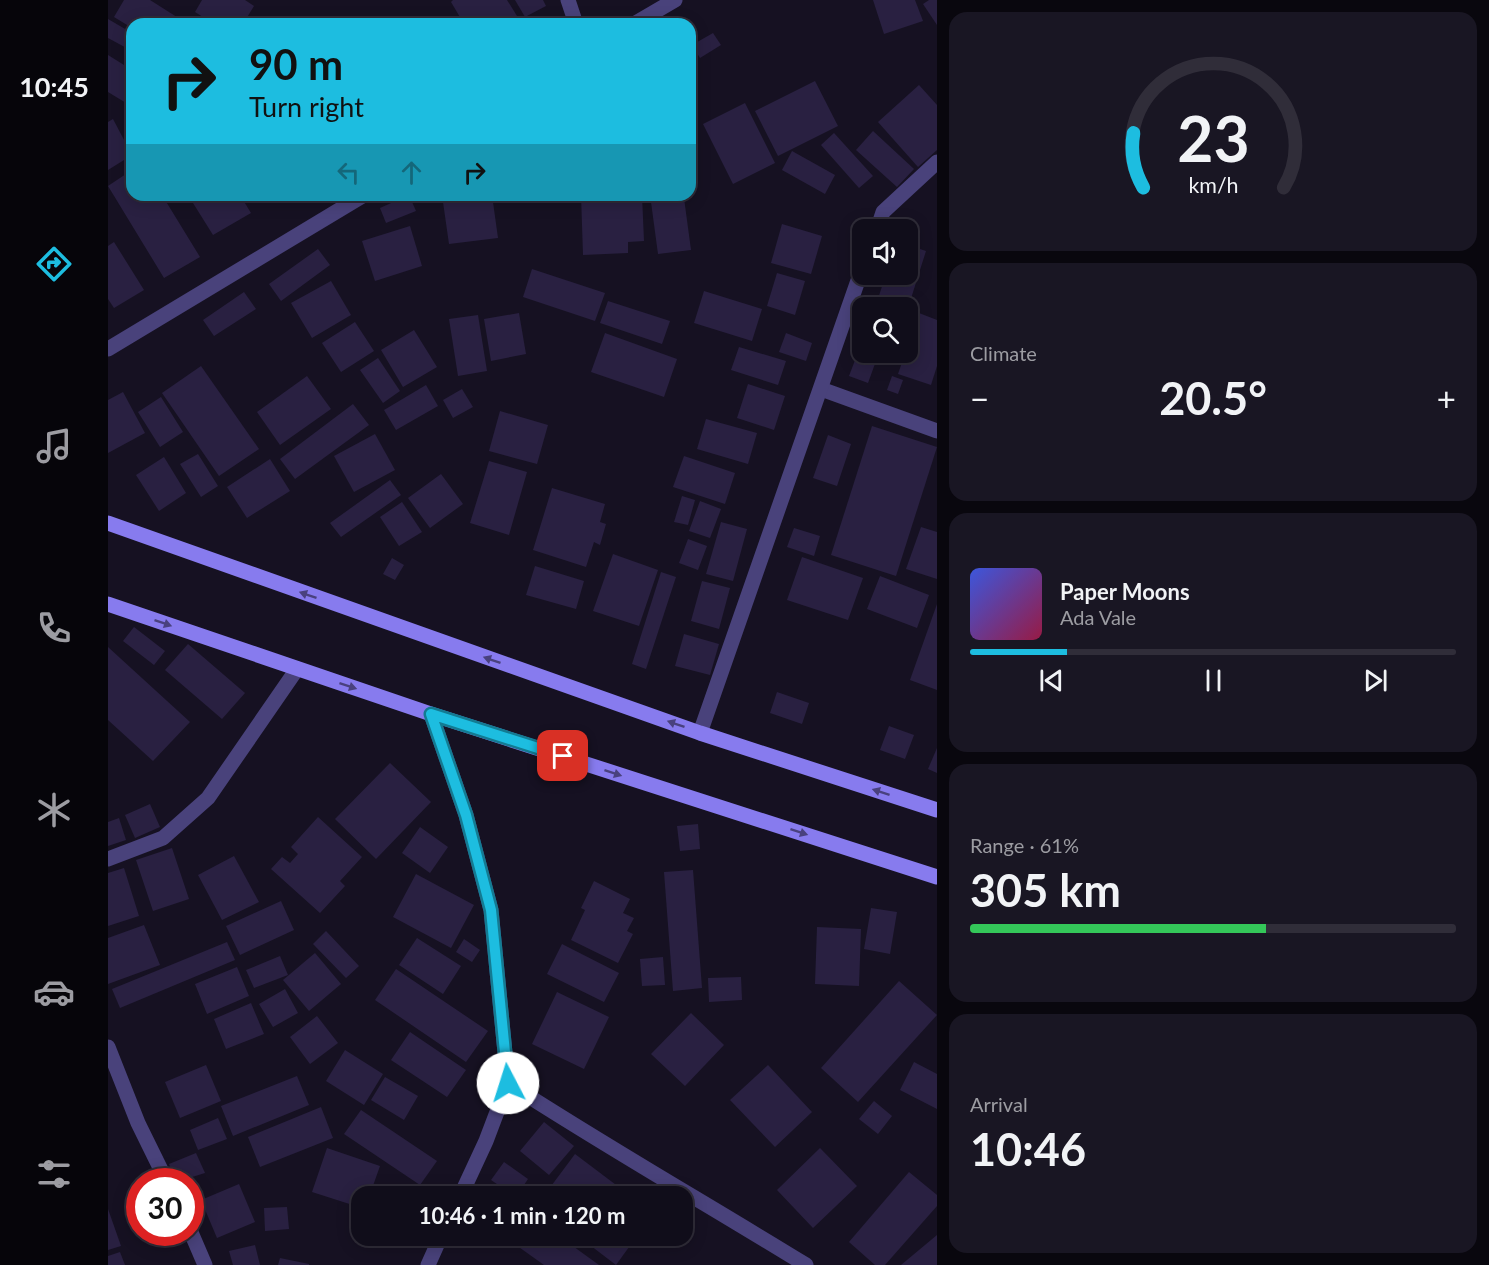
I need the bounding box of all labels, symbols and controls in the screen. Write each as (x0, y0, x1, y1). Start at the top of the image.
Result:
text: 90 m (249, 39, 343, 89)
icon: right (150, 42, 228, 120)
text: 10:45 (19, 70, 89, 103)
text: Turn right (249, 90, 364, 123)
text: 23 (1177, 100, 1249, 175)
icon: left (332, 156, 365, 189)
icon: ahead (395, 156, 428, 189)
icon: right (458, 156, 491, 189)
text: km/h (1188, 173, 1238, 199)
map controls (852, 219, 918, 363)
button: sound (852, 219, 918, 285)
icon: directions (33, 243, 75, 285)
button: search (852, 297, 918, 363)
text: Climate (970, 341, 1037, 365)
text: 20.5° (1159, 371, 1267, 425)
text: − (970, 378, 989, 418)
text: + (1437, 378, 1456, 418)
icon: music (33, 425, 75, 467)
text: Paper Moons (1060, 578, 1190, 605)
one-way arrow (299, 589, 317, 599)
text: Ada Vale (1060, 605, 1136, 629)
icon: phone (33, 607, 75, 649)
one-way arrow (154, 619, 172, 629)
one-way arrow (483, 654, 501, 664)
icon: previous (1035, 664, 1068, 697)
icon: pause (1197, 664, 1230, 697)
icon: next (1359, 664, 1392, 697)
one-way arrow (339, 682, 357, 691)
one-way arrow (667, 719, 685, 729)
pin (537, 730, 588, 781)
icon: arrive (546, 739, 579, 772)
one-way arrow (604, 768, 622, 778)
one-way arrow (872, 787, 890, 796)
icon: climate (33, 789, 75, 831)
one-way arrow (790, 828, 808, 838)
text: Range · 61% (970, 833, 1079, 857)
text: 305 km (970, 863, 1121, 917)
icon: car (33, 971, 75, 1013)
position arrow (476, 1051, 540, 1115)
text: Arrival (970, 1092, 1028, 1116)
text: 10:46 (970, 1122, 1086, 1176)
icon: filters (33, 1153, 75, 1195)
speed limit sign: 30 (126, 1168, 204, 1246)
text: 10:46 · 1 min · 120 m (419, 1202, 625, 1229)

